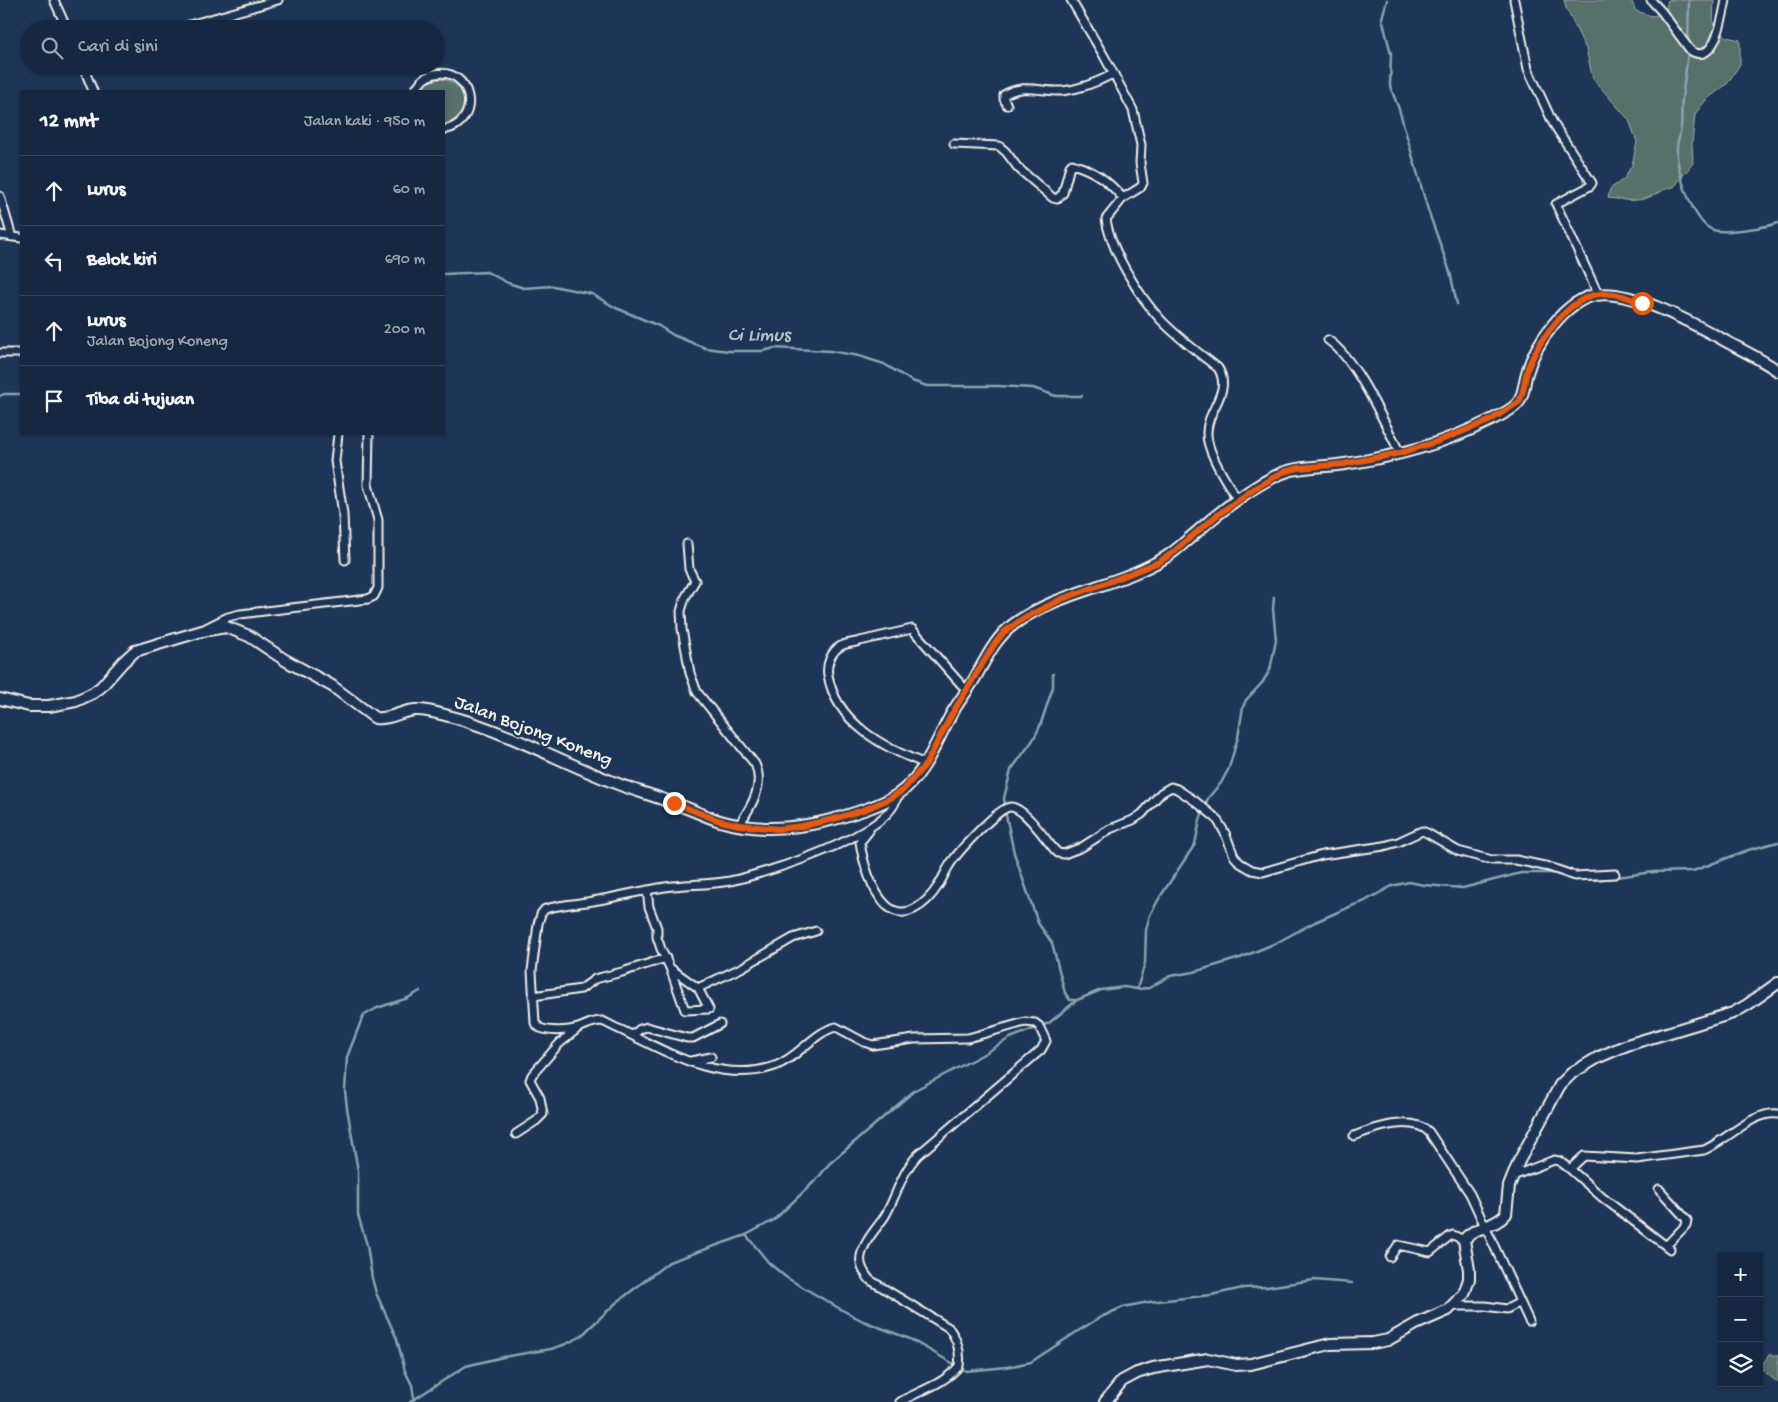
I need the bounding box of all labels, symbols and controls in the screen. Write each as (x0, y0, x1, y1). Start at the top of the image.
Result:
search box (20, 20, 445, 75)
icon: search (38, 34, 66, 62)
text: Cari di sini (78, 36, 158, 59)
text: 12 mnt (40, 110, 97, 135)
text: Jalan kaki · 950 m (304, 113, 425, 132)
icon: ahead (40, 177, 68, 205)
text: Lurus (87, 179, 126, 202)
text: 60 m (393, 181, 425, 200)
icon: left (40, 247, 68, 275)
text: Belok kiri (87, 249, 157, 272)
text: 690 m (385, 251, 425, 270)
route start (1631, 292, 1654, 315)
text: Lurus (87, 310, 126, 333)
icon: ahead (40, 317, 68, 345)
text: 200 m (384, 321, 425, 340)
water label: Ci Limus (728, 325, 792, 348)
text: Jalan Bojong Koneng (87, 333, 228, 352)
icon: arrive (40, 387, 68, 415)
text: Tiba di tujuan (87, 389, 194, 412)
street label: Jalan Bojong Koneng (451, 691, 615, 773)
route end (663, 792, 686, 815)
map controls (1718, 1252, 1763, 1387)
button: + (1718, 1252, 1763, 1297)
button: − (1718, 1297, 1763, 1342)
button: layers (1718, 1342, 1763, 1387)

